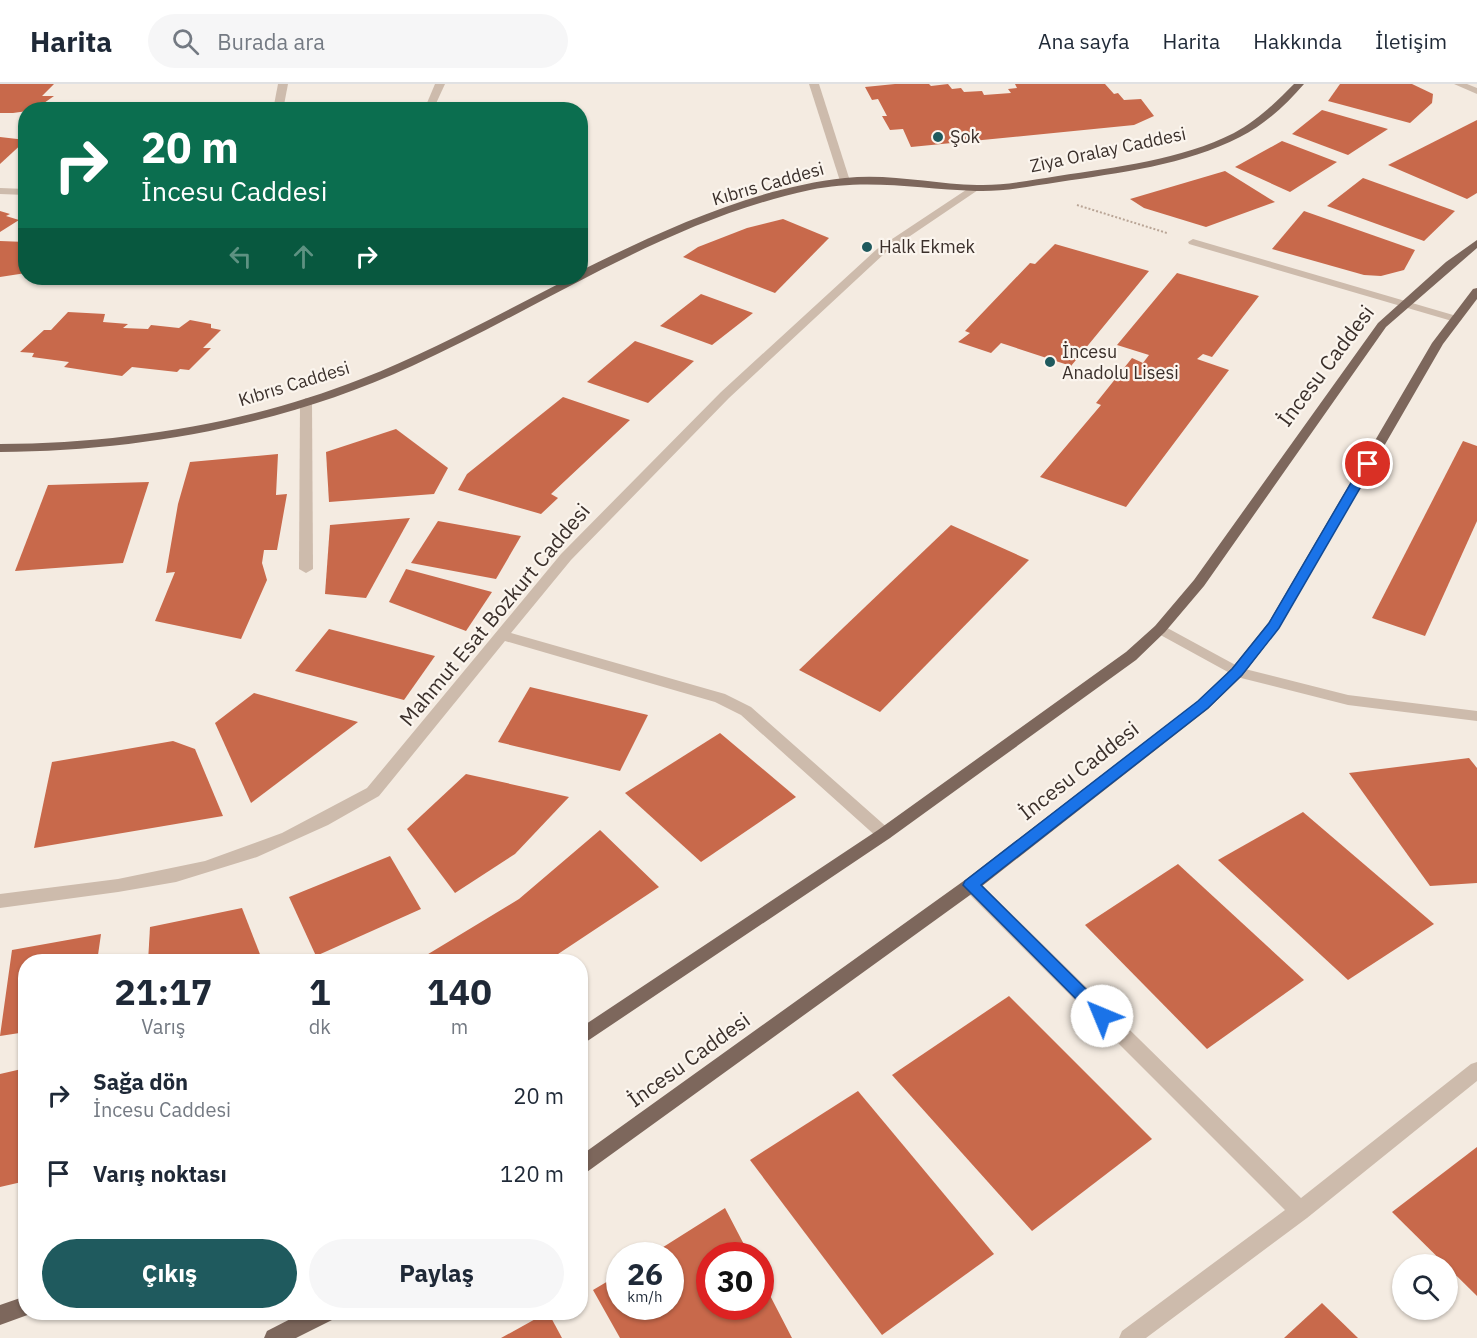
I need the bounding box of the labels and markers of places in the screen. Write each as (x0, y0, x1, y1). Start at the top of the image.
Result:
place label: Şok (950, 125, 981, 148)
marker: Şok (931, 130, 945, 144)
place label: Halk Ekmek (879, 235, 976, 258)
marker: Halk Ekmek (860, 240, 874, 254)
place label: İncesu Anadolu Lisesi (1062, 340, 1179, 384)
marker: İncesu Anadolu Lisesi (1043, 355, 1057, 369)
pin (1342, 438, 1393, 489)

